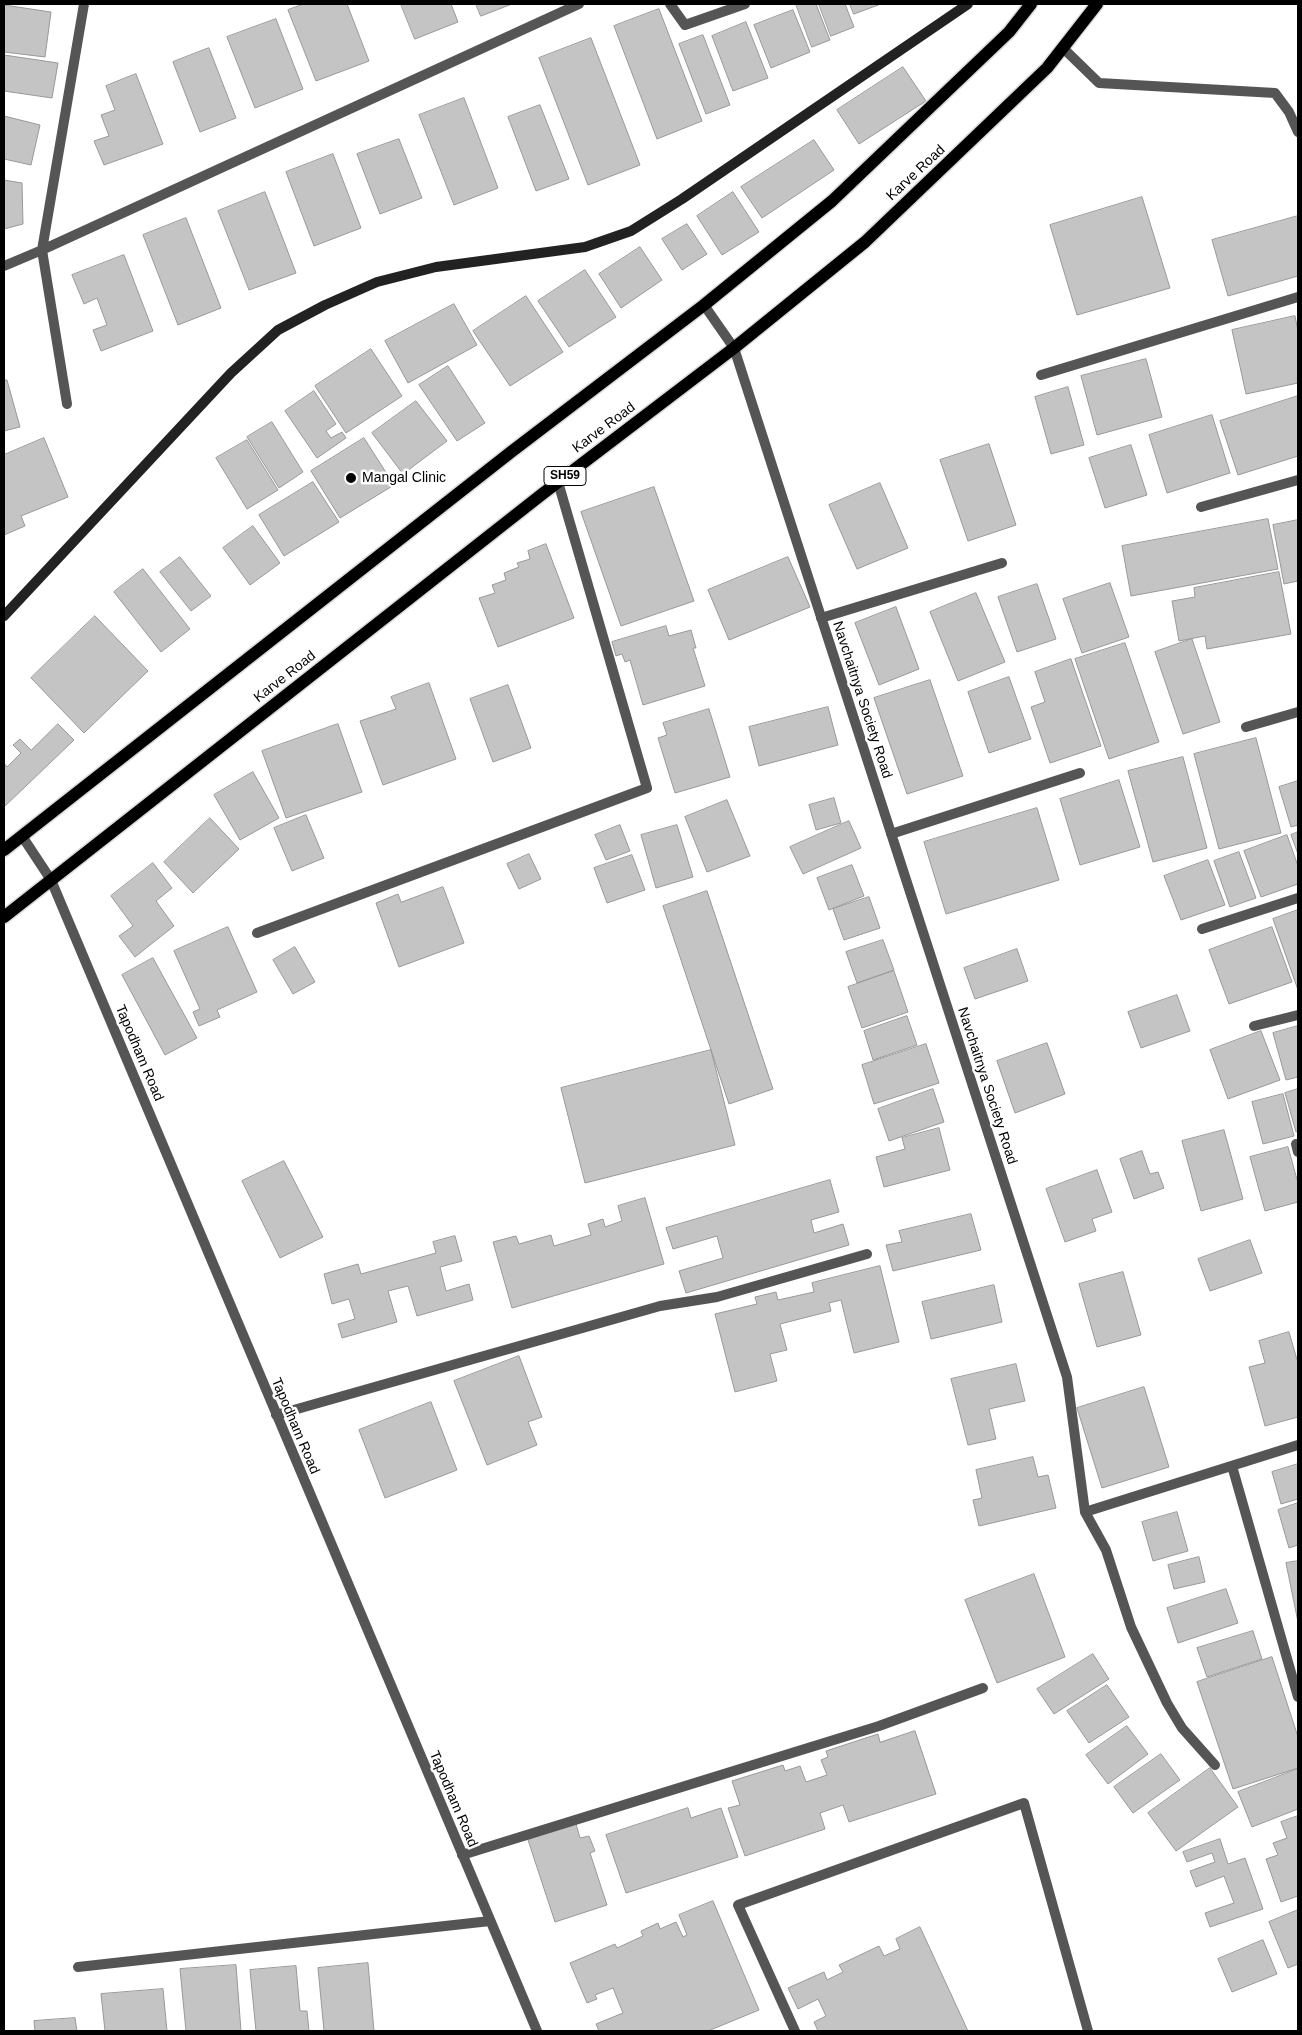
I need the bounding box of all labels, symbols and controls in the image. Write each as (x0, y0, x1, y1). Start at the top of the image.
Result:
street label: Karve Road (883, 142, 949, 204)
street label: Karve Road (569, 399, 639, 457)
road number: SH59 (544, 466, 586, 486)
place label: Mangal Clinic (362, 470, 446, 486)
marker: Mangal Clinic (344, 471, 358, 485)
street label: Navchaitnya Society Road (829, 619, 895, 781)
street label: Karve Road (251, 648, 319, 706)
street label: Tapodham Road (111, 1002, 167, 1104)
street label: Navchaitnya Society Road (954, 1005, 1020, 1167)
street label: Tapodham Road (267, 1375, 323, 1477)
street label: Tapodham Road (425, 1748, 481, 1850)

